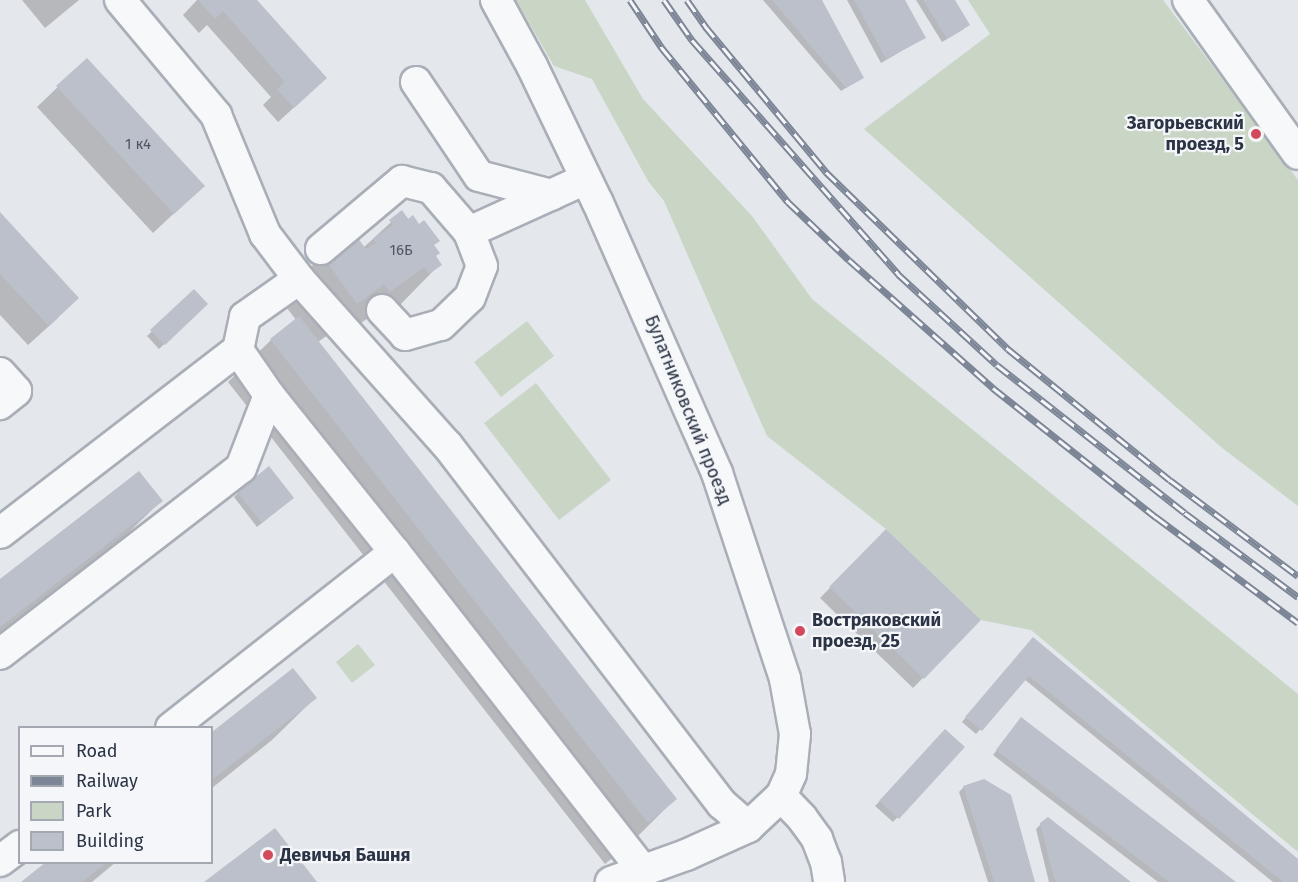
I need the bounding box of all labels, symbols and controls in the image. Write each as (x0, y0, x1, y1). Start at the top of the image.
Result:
place label: Загорьевский проезд, 5 (1127, 113, 1244, 156)
marker: Загорьевский проезд, 5 (1249, 127, 1263, 141)
house number: 1 к4 (125, 136, 151, 154)
house number: 16Б (389, 242, 413, 260)
street label: Булатниковский проезд (640, 312, 736, 508)
place label: Востряковский проезд, 25 (812, 610, 941, 652)
marker: Востряковский проезд, 25 (793, 624, 807, 638)
legend (18, 726, 213, 864)
text: Road (76, 740, 118, 762)
text: Railway (76, 770, 138, 792)
text: Park (76, 800, 111, 822)
text: Building (76, 830, 143, 852)
place label: Девичья Башня (280, 844, 411, 866)
marker: Девичья Башня (261, 848, 275, 862)

